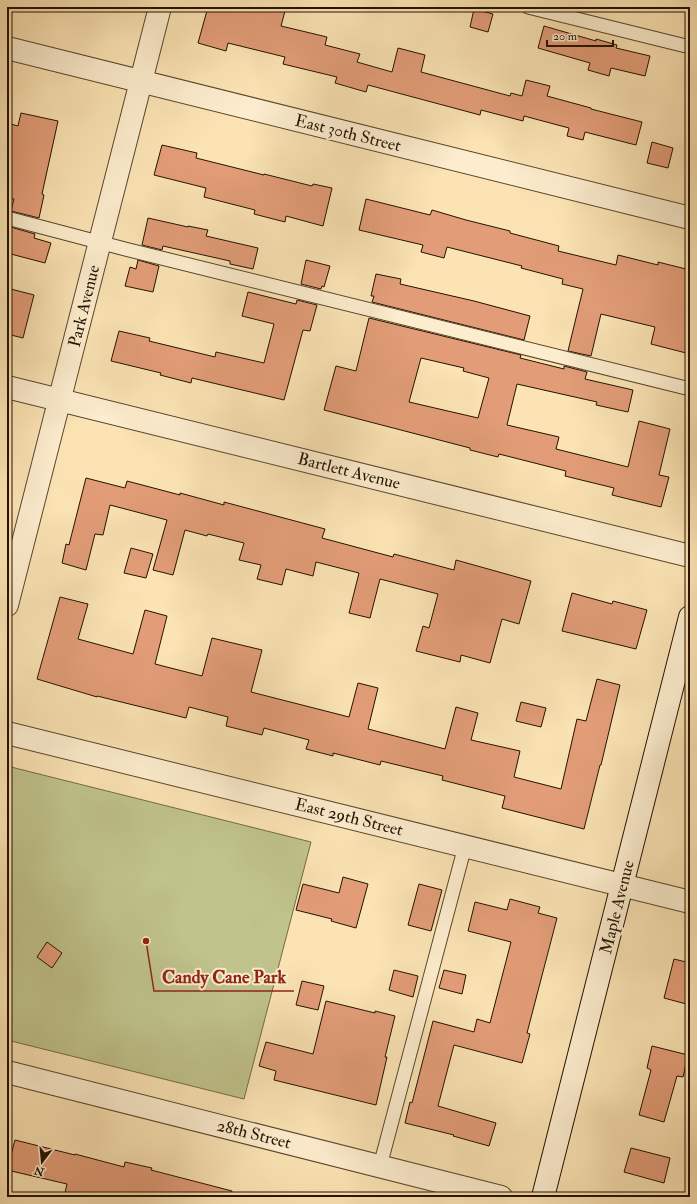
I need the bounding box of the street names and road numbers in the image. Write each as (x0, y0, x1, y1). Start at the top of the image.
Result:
street label: East 30th Street (293, 110, 404, 156)
street label: Park Avenue (64, 263, 104, 349)
street label: Bartlett Avenue (295, 448, 403, 494)
street label: East 29th Street (293, 793, 406, 841)
street label: Maple Avenue (595, 858, 640, 956)
street label: 28th Street (215, 1115, 294, 1153)

